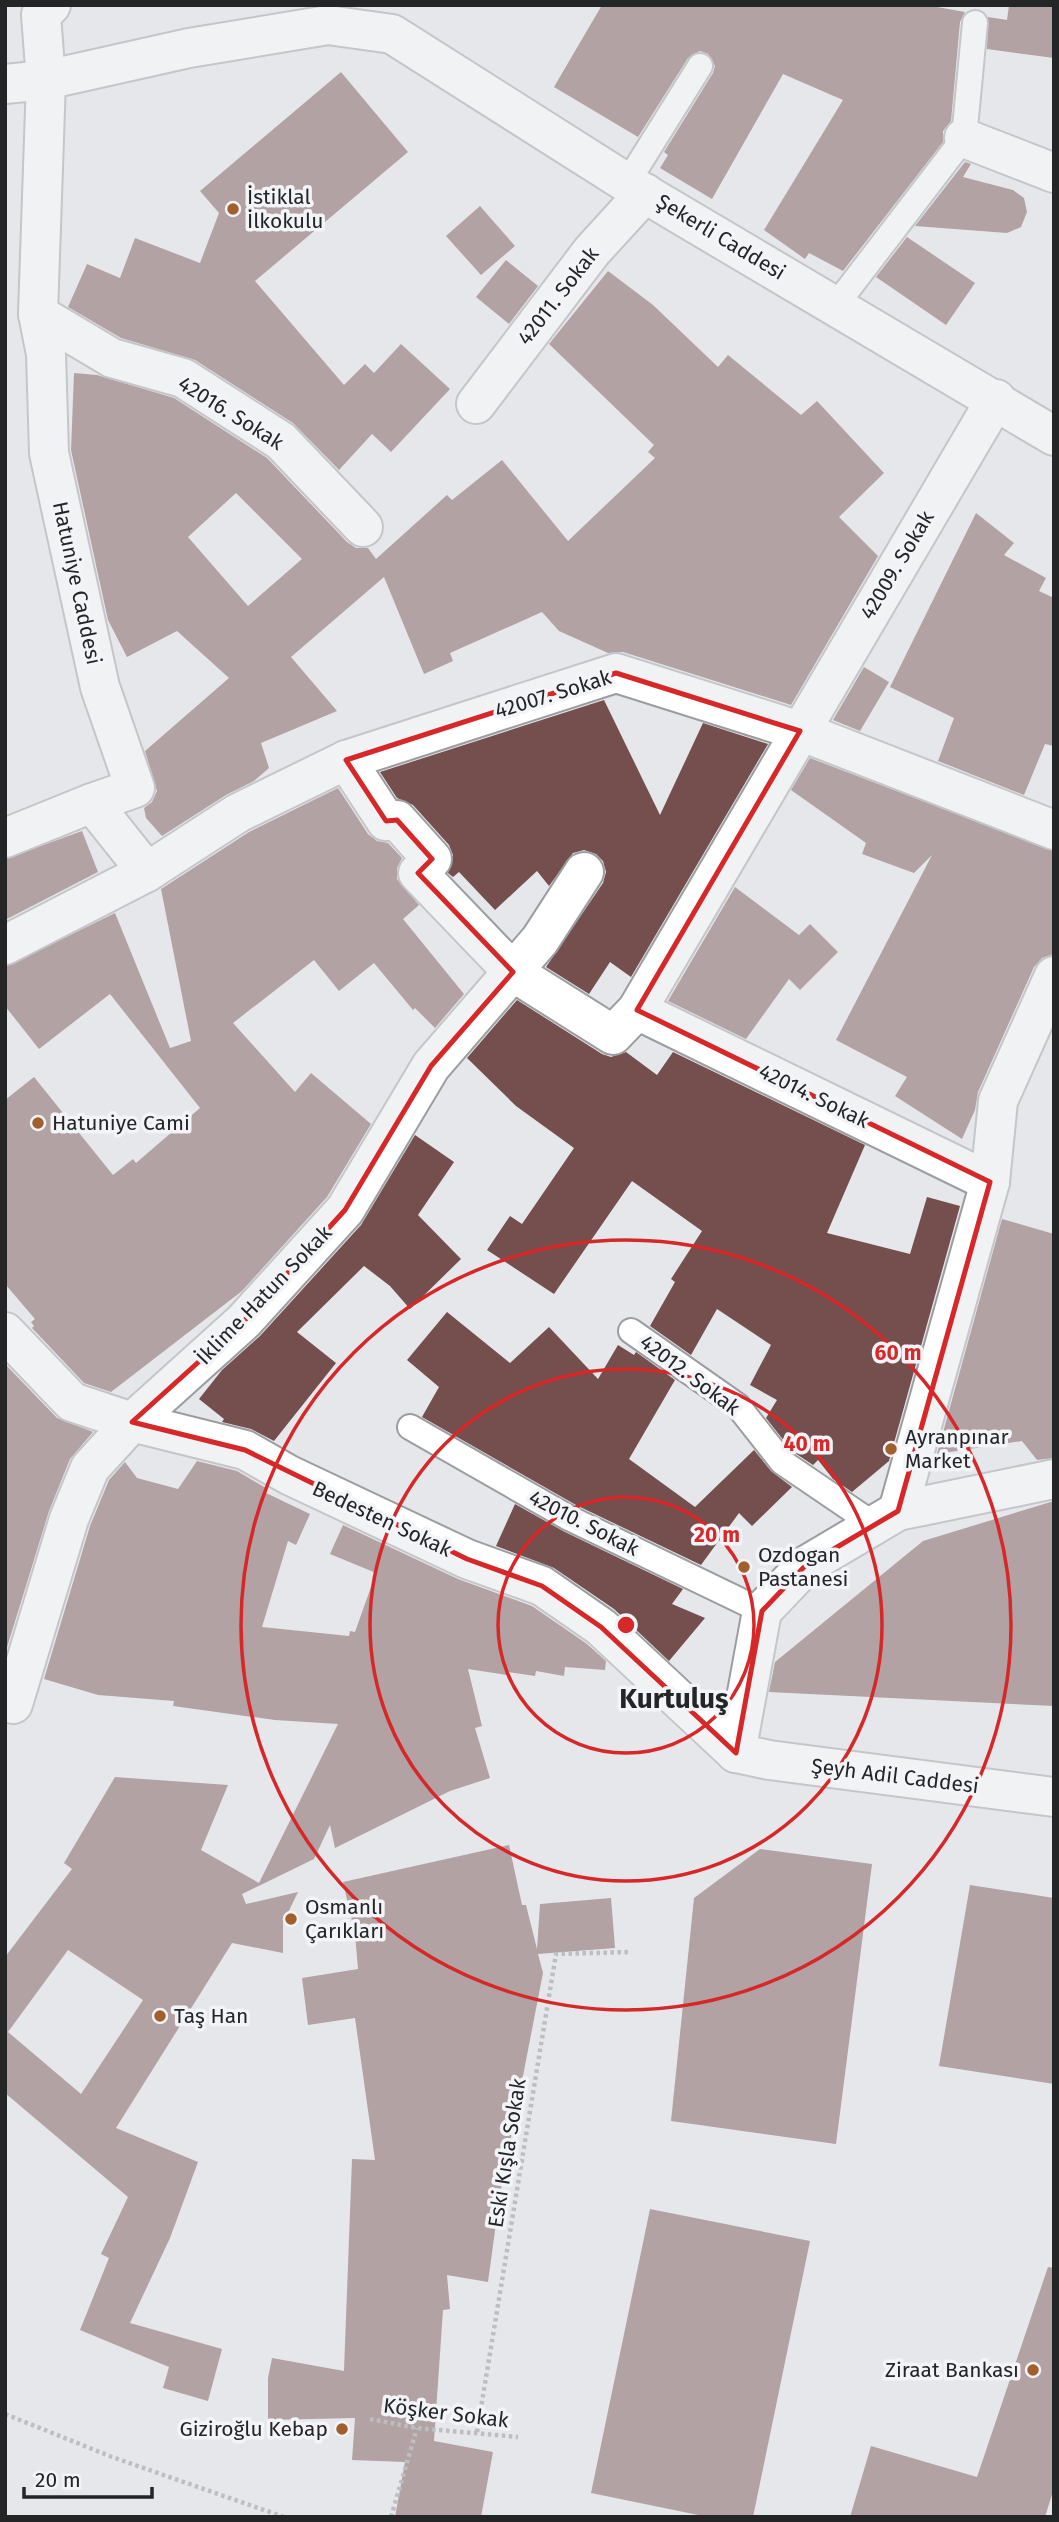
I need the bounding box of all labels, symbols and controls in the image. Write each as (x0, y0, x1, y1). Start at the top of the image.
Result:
place label: İstiklal İlkokulu (247, 184, 323, 234)
street label: Şekerli Caddesi (652, 188, 790, 286)
marker: İstiklal İlkokulu (225, 201, 241, 217)
street label: 42011. Sokak (512, 242, 604, 350)
street label: 42016. Sokak (173, 370, 289, 456)
street label: Hatuniye Caddesi (47, 499, 107, 667)
street label: 42009. Sokak (854, 506, 940, 624)
street label: 42007. Sokak (492, 664, 615, 724)
street label: 42014. Sokak (755, 1058, 874, 1134)
place label: Hatuniye Cami (52, 1110, 190, 1136)
marker: Hatuniye Cami (30, 1115, 46, 1131)
street label: İklime Hatun Sokak (191, 1220, 337, 1370)
street label: 42012. Sokak (635, 1329, 745, 1421)
text: 60 m (875, 1340, 921, 1366)
place label: Ayranpınar Market (905, 1424, 1009, 1474)
text: 40 m (784, 1431, 830, 1457)
marker: Ayranpınar Market (883, 1441, 899, 1457)
street label: Bedesten Sokak (308, 1475, 456, 1563)
street label: 42010. Sokak (525, 1484, 644, 1562)
text: 20 m (694, 1522, 740, 1548)
place label: Ozdogan Pastanesi (758, 1542, 848, 1592)
marker: Ozdogan Pastanesi (736, 1559, 752, 1575)
centre of rings (614, 1613, 638, 1637)
district label: Kurtuluş (619, 1682, 729, 1715)
street label: Şeyh Adil Caddesi (810, 1753, 980, 1799)
place label: Osmanlı Çarıkları (305, 1894, 384, 1944)
marker: Osmanlı Çarıkları (283, 1911, 299, 1927)
place label: Taş Han (174, 2003, 248, 2029)
marker: Taş Han (152, 2008, 168, 2024)
street label: Eski Kışla Sokak (482, 2076, 532, 2229)
place label: Ziraat Bankası (885, 2357, 1019, 2383)
marker: Ziraat Bankası (1025, 2362, 1041, 2378)
street label: Köşker Sokak (382, 2392, 510, 2434)
place label: Giziroğlu Kebap (179, 2416, 328, 2442)
marker: Giziroğlu Kebap (334, 2421, 350, 2437)
scale bar (24, 2456, 152, 2500)
text: 20 m (35, 2467, 81, 2493)

